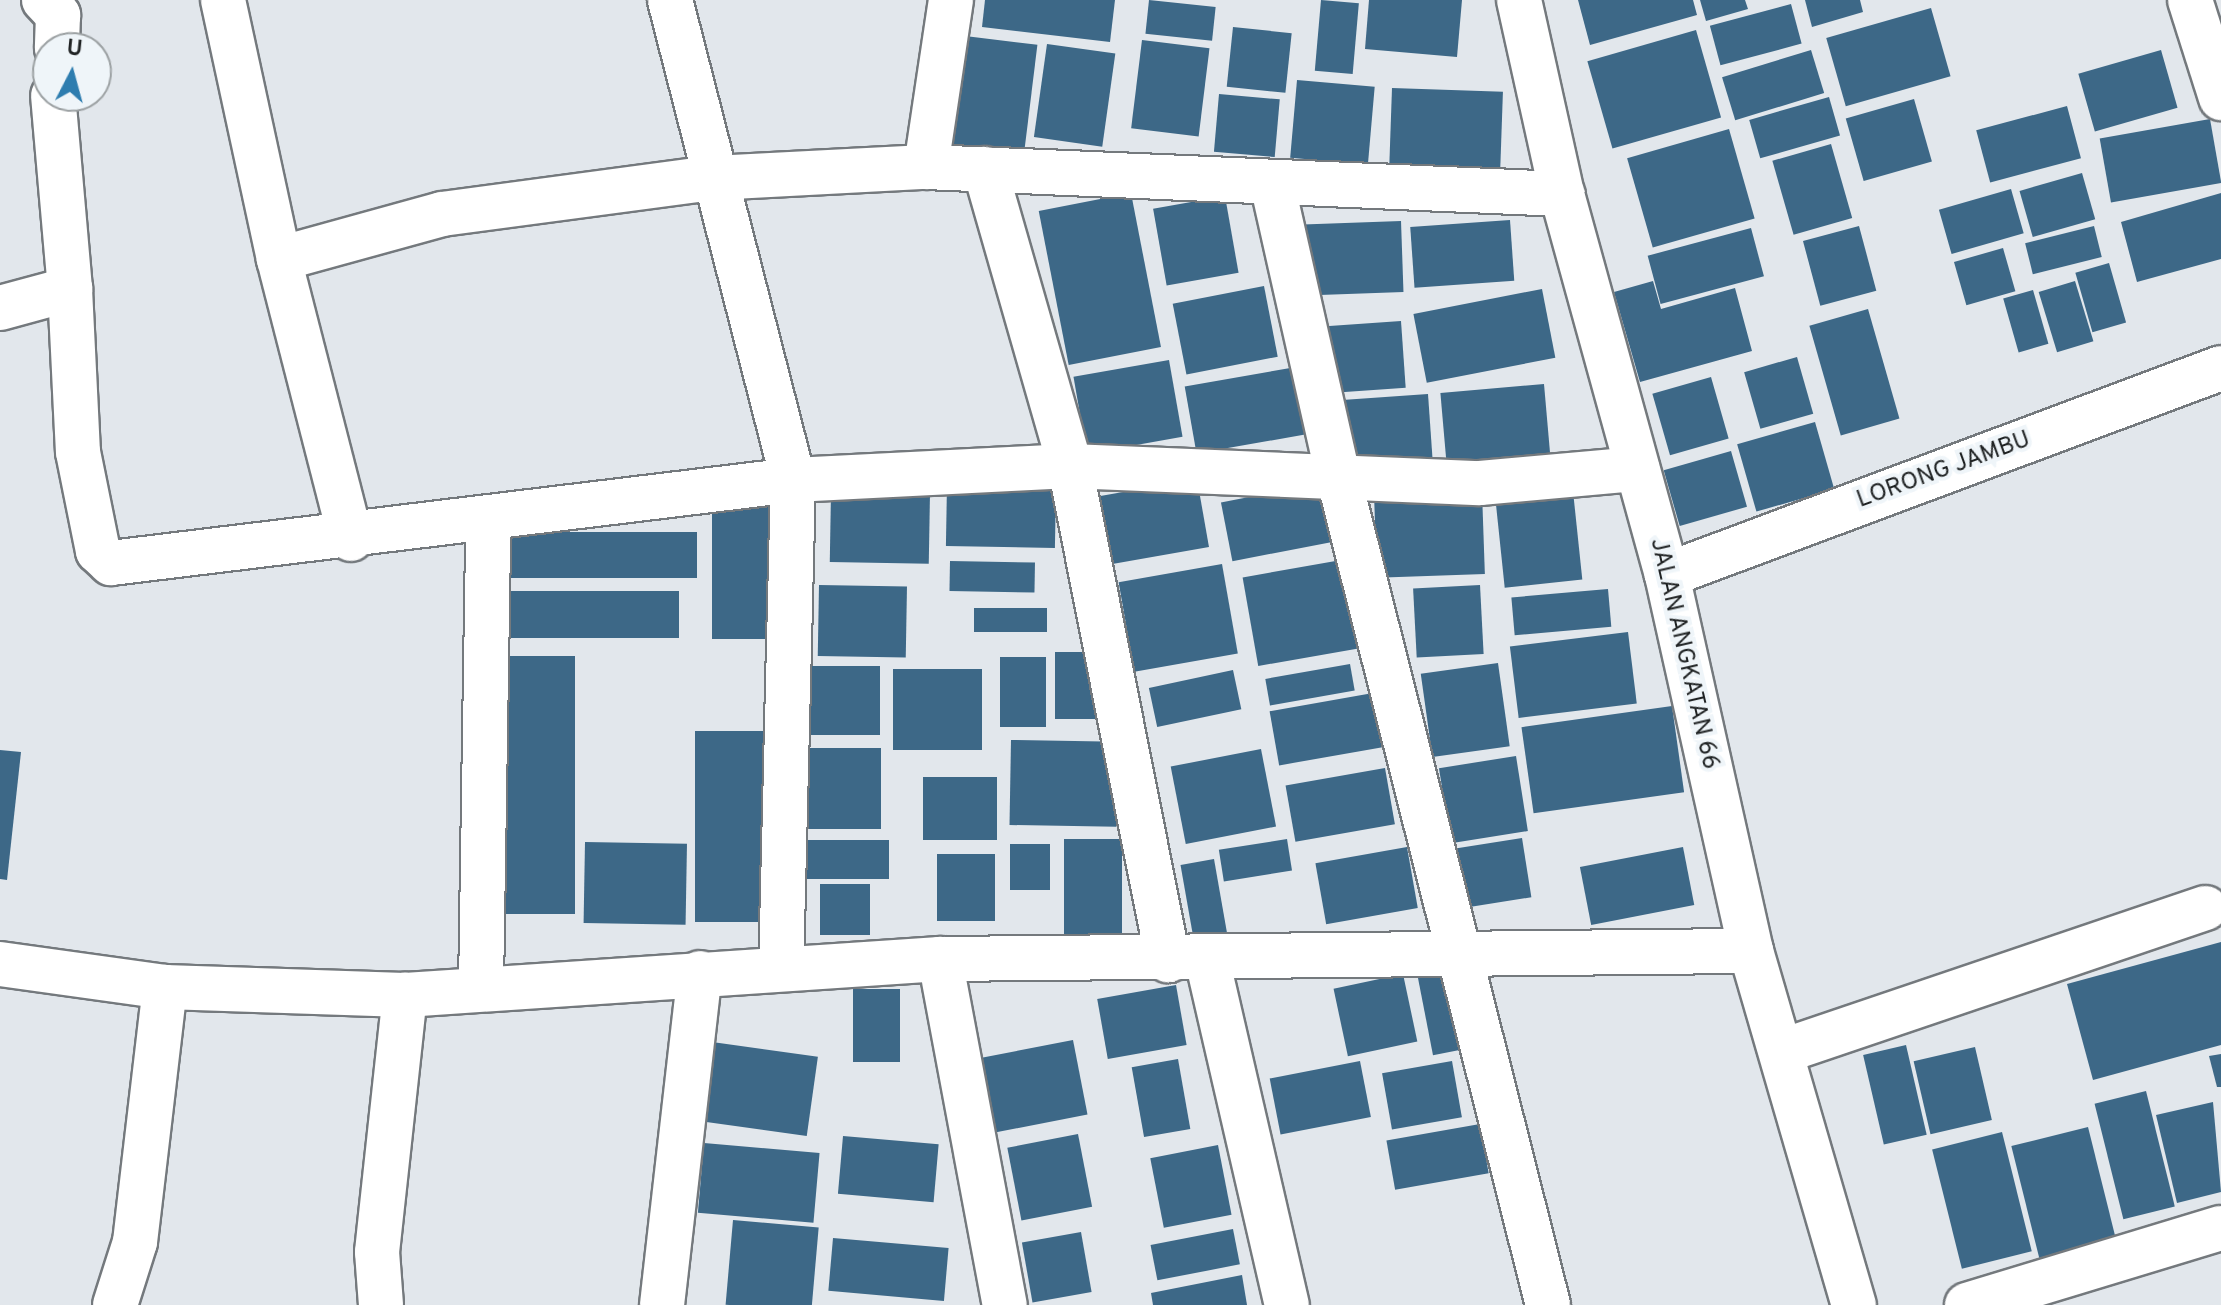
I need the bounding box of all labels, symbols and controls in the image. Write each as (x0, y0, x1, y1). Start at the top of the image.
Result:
north arrow (32, 32, 112, 112)
text: U (65, 35, 84, 64)
street label: LORONG JAMBU (1853, 426, 2035, 516)
street label: JALAN ANGKATAN 66 (1642, 535, 1724, 773)

